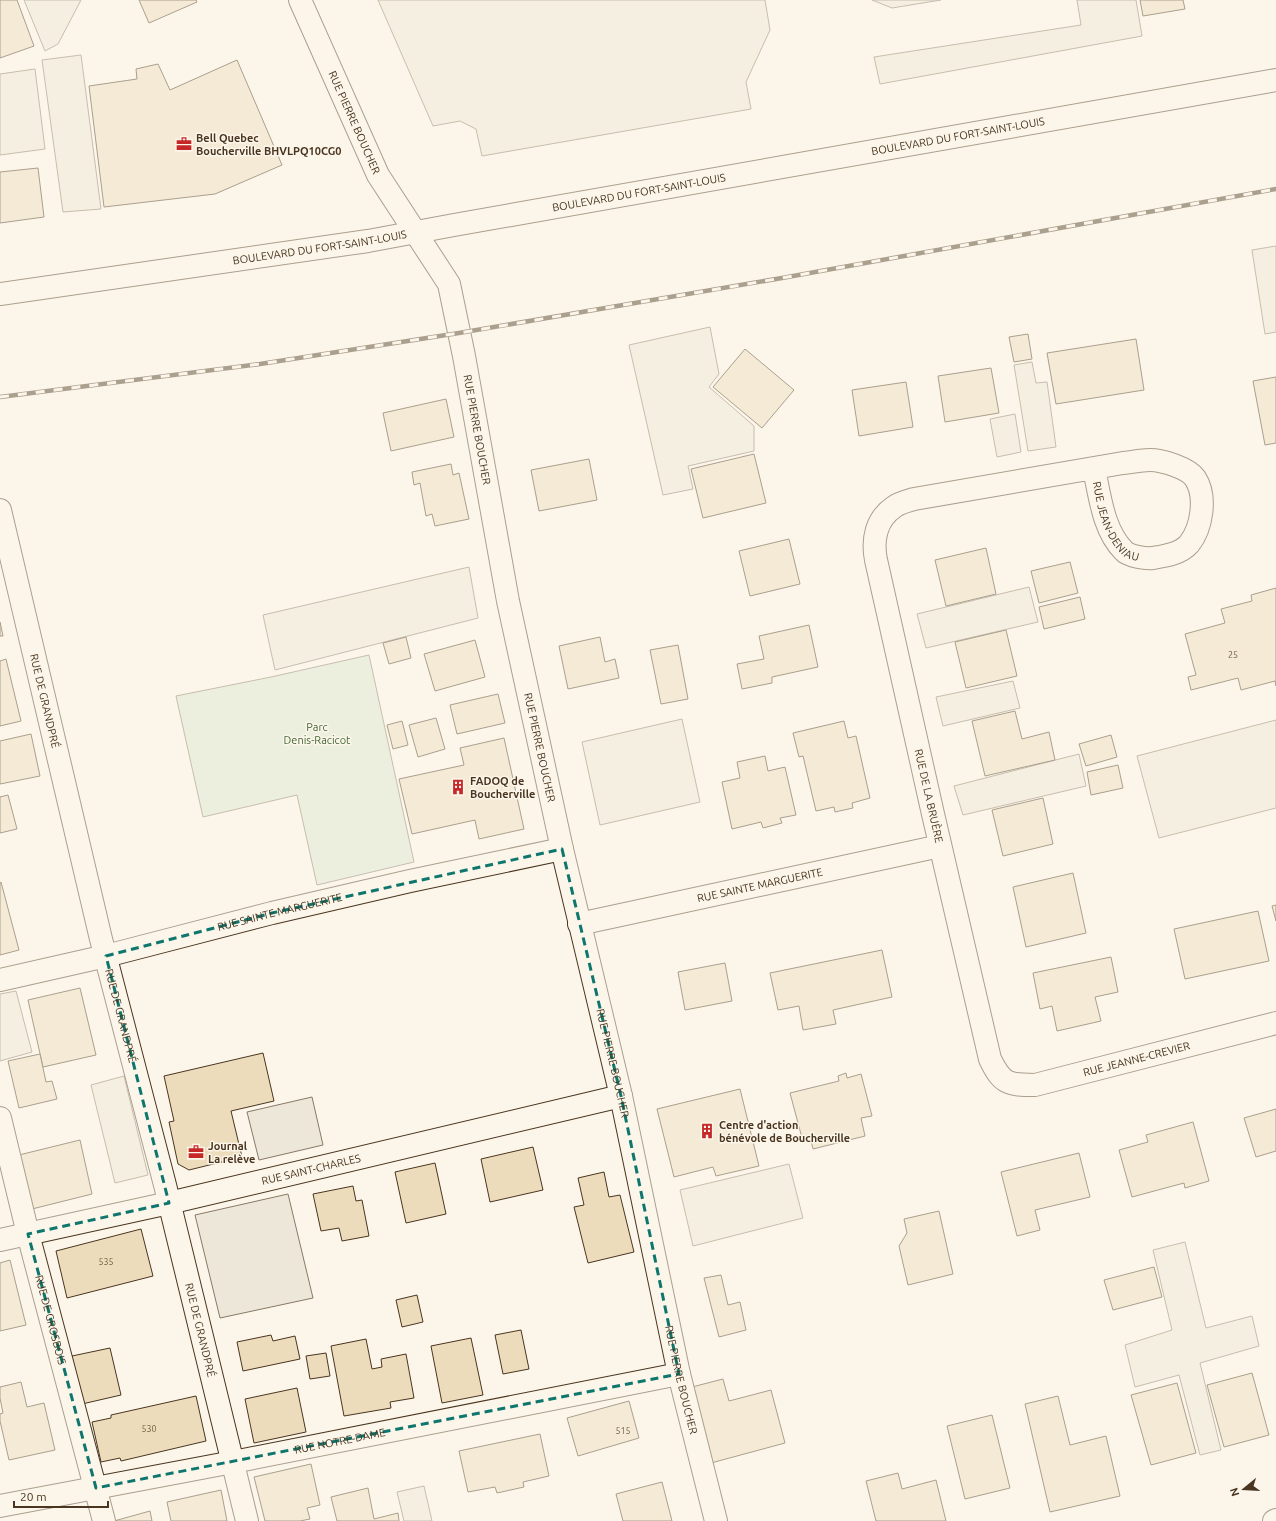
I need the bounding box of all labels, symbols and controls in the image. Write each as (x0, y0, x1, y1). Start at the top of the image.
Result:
street label: RUE PIERRE BOUCHER (326, 69, 383, 176)
street label: BOULEVARD DU FORT-SAINT-LOUIS (870, 115, 1046, 157)
place label: Bell Quebec Boucherville BHVLPQ10CG0 (196, 132, 342, 157)
office icon: Bell Quebec Boucherville BHVLPQ10CG0 (175, 135, 193, 153)
street label: BOULEVARD DU FORT-SAINT-LOUIS (551, 171, 727, 214)
street label: BOULEVARD DU FORT-SAINT-LOUIS (232, 228, 408, 266)
street label: RUE PIERRE BOUCHER (461, 374, 493, 486)
street label: RUE JEAN-DENIAU (1091, 480, 1140, 563)
house number: 25 (1228, 650, 1238, 660)
street label: RUE DE GRANDPRÉ (28, 652, 63, 749)
street label: RUE PIERRE BOUCHER (522, 692, 558, 803)
park label: Parc Denis-Racicot (284, 721, 351, 746)
street label: RUE DE LA BRUÈRE (913, 748, 945, 844)
place label: FADOQ de Boucherville (470, 775, 535, 800)
building icon: FADOQ de Boucherville (449, 778, 467, 796)
street label: RUE SAINTE MARGUERITE (696, 866, 824, 904)
street label: RUE SAINTE MARGUERITE (216, 891, 343, 933)
street label: RUE DE GRANDPRÉ (103, 968, 140, 1064)
street label: RUE PIERRE BOUCHER (594, 1007, 631, 1119)
street label: RUE JEANNE-CREVIER (1082, 1039, 1191, 1078)
place label: Centre d'action bénévole de Boucherville (719, 1119, 850, 1144)
building icon: Centre d'action bénévole de Boucherville (698, 1122, 716, 1140)
place label: Journal La relève (208, 1140, 255, 1165)
office icon: Journal La relève (187, 1143, 205, 1161)
street label: RUE SAINT-CHARLES (260, 1152, 362, 1187)
house number: 535 (98, 1257, 114, 1267)
street label: RUE DE GROSBOIS (33, 1274, 68, 1366)
street label: RUE DE GRANDPRÉ (183, 1282, 219, 1378)
street label: RUE PIERRE BOUCHER (663, 1324, 700, 1436)
house number: 530 (141, 1424, 157, 1434)
street label: RUE NOTRE-DAME (293, 1426, 386, 1456)
house number: 515 (615, 1426, 631, 1436)
north arrow (1224, 1469, 1264, 1509)
scale bar (14, 1483, 108, 1509)
text: N (1228, 1486, 1241, 1498)
text: 20 m (20, 1490, 47, 1503)

